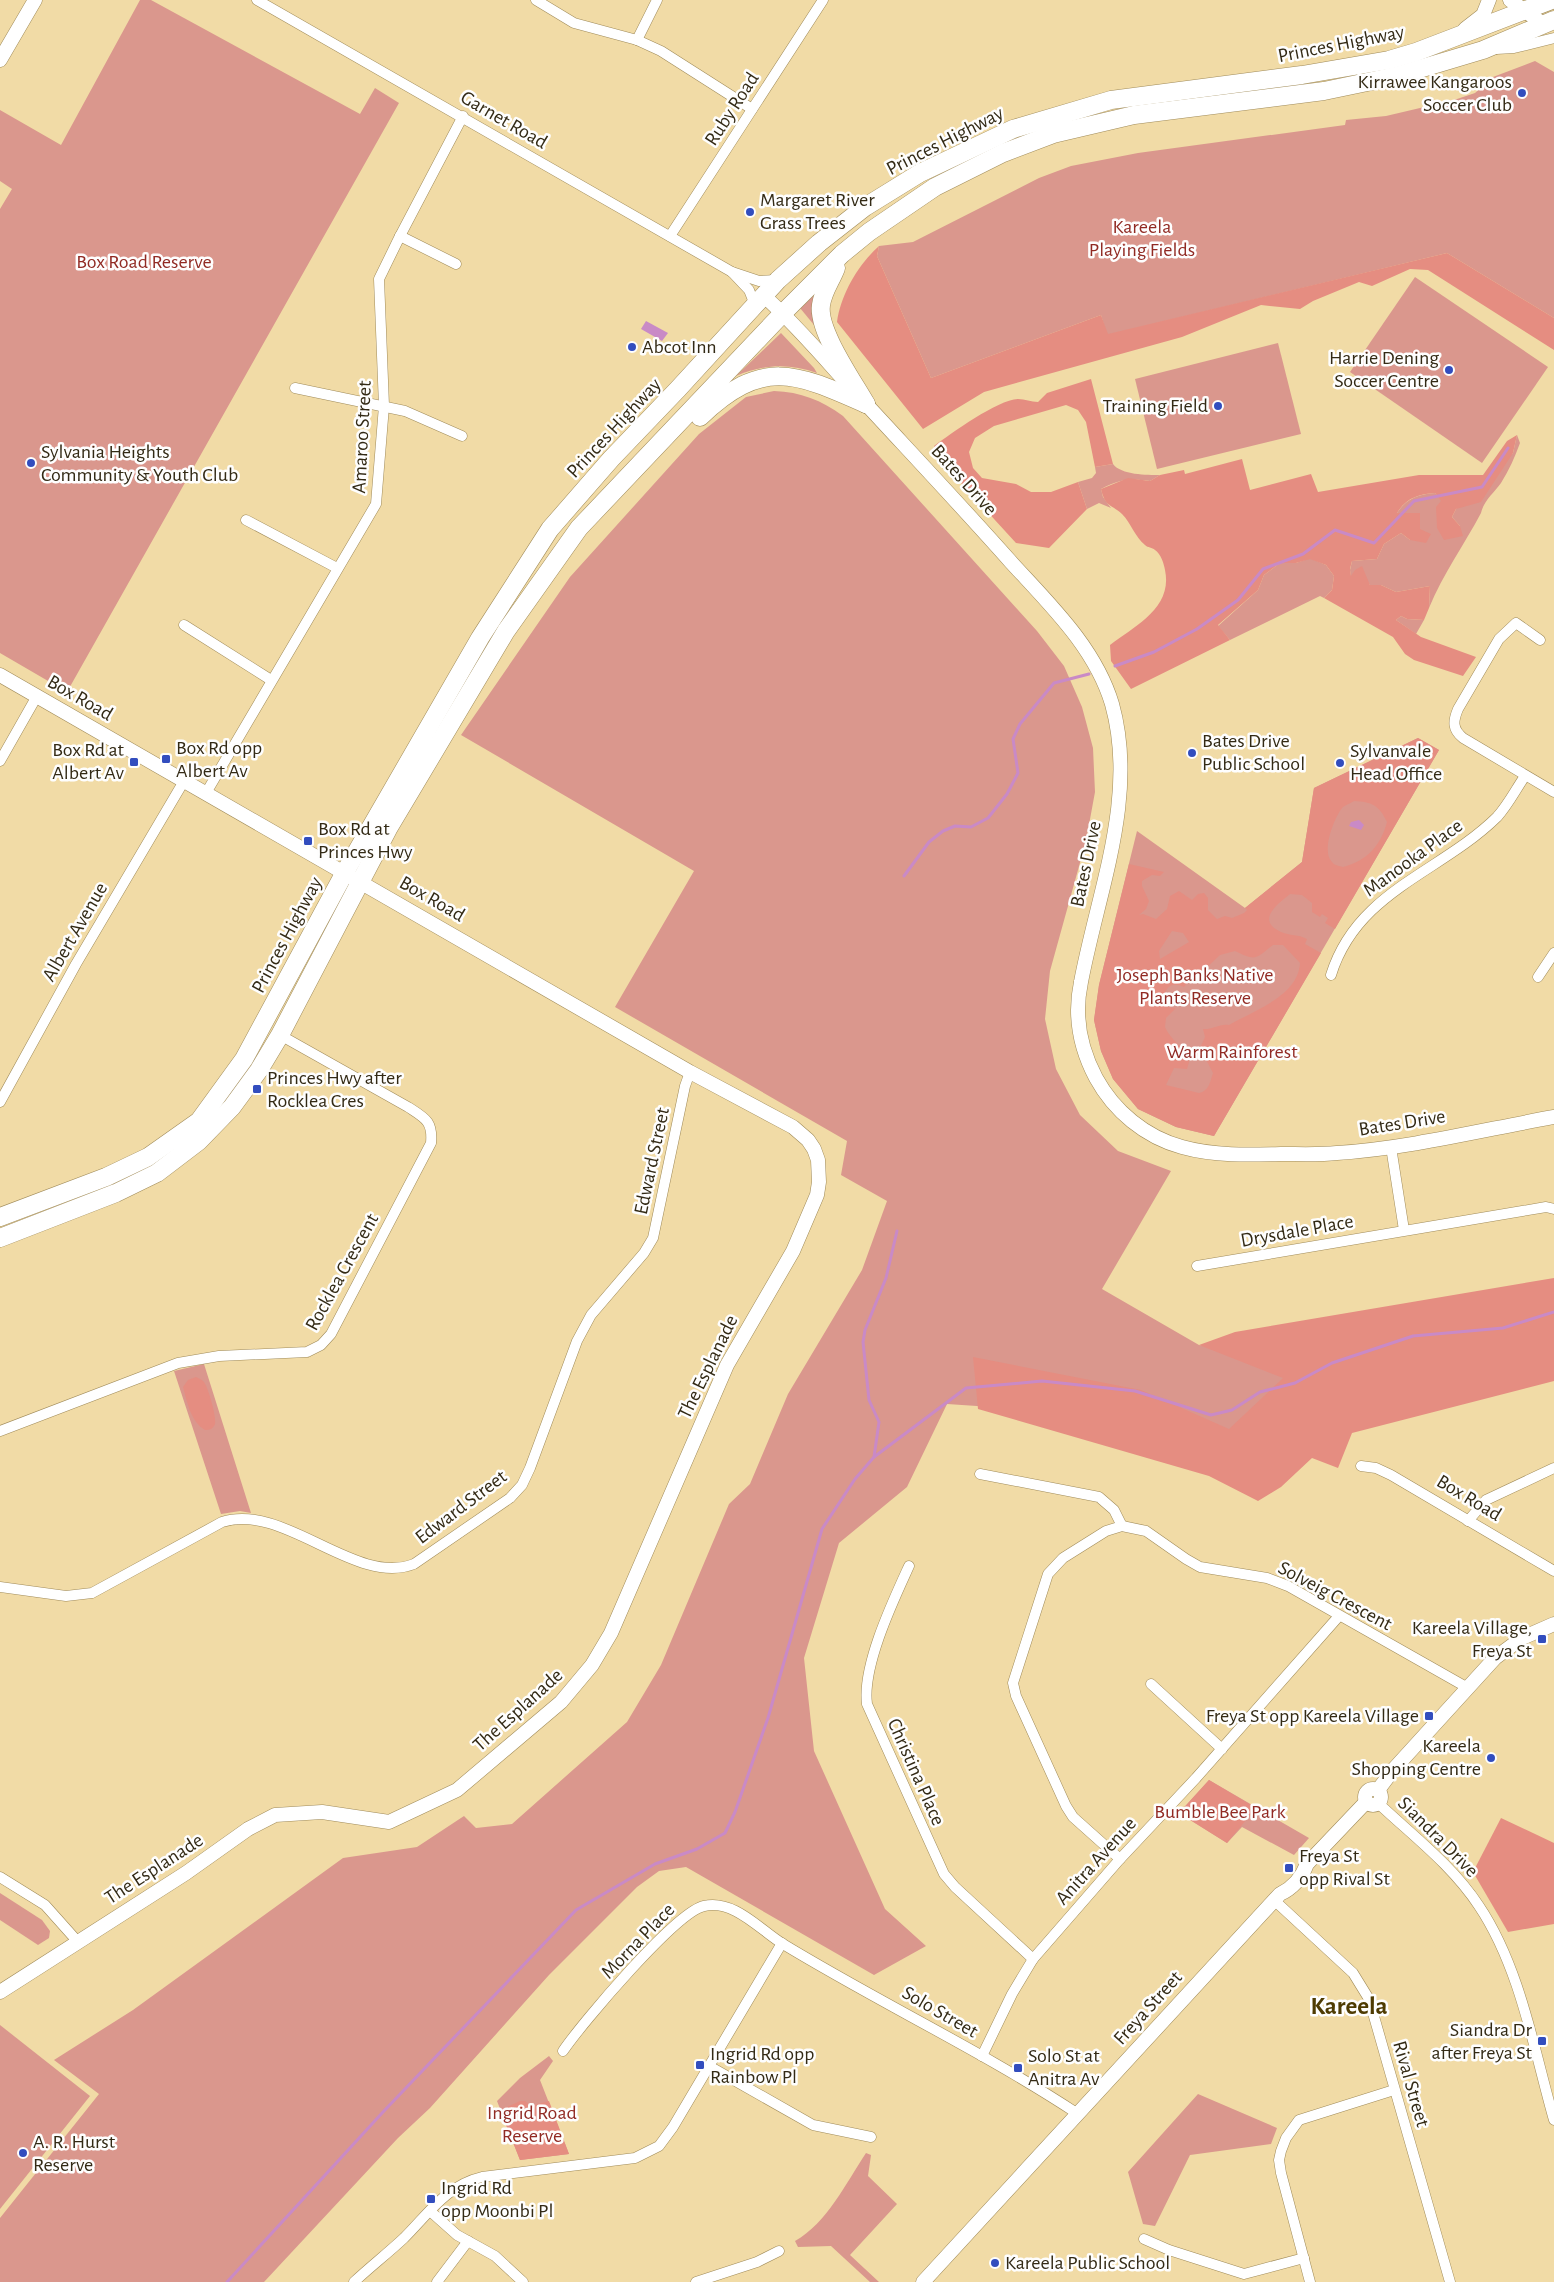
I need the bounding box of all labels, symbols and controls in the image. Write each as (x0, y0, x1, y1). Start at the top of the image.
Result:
street label: Princes Highway (1276, 22, 1406, 66)
street label: Ruby Road (701, 69, 763, 149)
place label: Kirrawee Kangaroos Soccer Club (1357, 72, 1512, 115)
street label: Garnet Road (457, 87, 551, 153)
marker: Kirrawee Kangaroos Soccer Club (1516, 87, 1528, 99)
street label: Princes Highway (883, 103, 1007, 179)
place label: Margaret River Grass Trees (760, 190, 875, 233)
marker: Margaret River Grass Trees (744, 206, 756, 218)
park label: Kareela Playing Fields (1089, 217, 1195, 260)
park label: Box Road Reserve (76, 252, 212, 272)
place label: Abcot Inn (642, 337, 717, 357)
marker: Abcot Inn (626, 341, 638, 353)
place label: Harrie Dening Soccer Centre (1329, 348, 1439, 391)
marker: Harrie Dening Soccer Centre (1443, 364, 1455, 376)
street label: Princes Highway (563, 374, 665, 482)
street label: Amaroo Street (349, 380, 375, 494)
place label: Training Field (1103, 396, 1208, 416)
marker: Training Field (1212, 400, 1224, 412)
street label: Bates Drive (927, 441, 1001, 519)
place label: Sylvania Heights Community & Youth Club (41, 442, 238, 485)
marker: Sylvania Heights Community & Youth Club (25, 457, 37, 469)
street label: Box Road (44, 671, 116, 725)
place label: Bates Drive Public School (1202, 731, 1305, 774)
place label: Box Rd opp Albert Av (176, 738, 262, 781)
place label: Box Rd at Albert Av (52, 740, 125, 783)
place label: Sylvanvale Head Office (1350, 741, 1442, 784)
marker: Bates Drive Public School (1186, 747, 1198, 759)
marker: Box Rd opp Albert Av (160, 753, 172, 765)
marker: Box Rd at Albert Av (128, 756, 140, 768)
marker: Sylvanvale Head Office (1334, 757, 1346, 769)
street label: Manooka Place (1360, 815, 1466, 901)
place label: Box Rd at Princes Hwy (318, 819, 413, 862)
street label: Bates Drive (1067, 819, 1105, 909)
marker: Box Rd at Princes Hwy (302, 835, 314, 847)
street label: Box Road (396, 872, 468, 926)
street label: Princes Highway (248, 873, 326, 996)
street label: Albert Avenue (39, 879, 111, 985)
park label: Joseph Banks Native Plants Reserve (1116, 965, 1274, 1008)
park label: Warm Rainforest (1166, 1042, 1298, 1062)
place label: Princes Hwy after Rocklea Cres (267, 1068, 402, 1111)
marker: Princes Hwy after Rocklea Cres (251, 1083, 263, 1095)
street label: Edward Street (631, 1105, 673, 1216)
street label: Bates Drive (1357, 1106, 1447, 1140)
street label: Rocklea Crescent (302, 1210, 383, 1334)
street label: Drysdale Place (1239, 1211, 1355, 1251)
street label: The Esplanade (674, 1312, 742, 1422)
street label: Edward Street (412, 1466, 511, 1548)
street label: Box Road (1433, 1471, 1505, 1525)
street label: Solveig Crescent (1275, 1558, 1396, 1635)
place label: Kareela Village, Freya St (1412, 1618, 1533, 1661)
marker: Kareela Village, Freya St (1536, 1633, 1548, 1645)
street label: The Esplanade (469, 1665, 567, 1755)
place label: Freya St opp Kareela Village (1206, 1706, 1419, 1726)
marker: Freya St opp Kareela Village (1423, 1710, 1435, 1722)
street label: Christina Place (884, 1715, 948, 1829)
place label: Kareela Shopping Centre (1351, 1736, 1481, 1779)
marker: Kareela Shopping Centre (1485, 1752, 1497, 1764)
street label: Siandra Drive (1394, 1793, 1482, 1881)
park label: Bumble Bee Park (1154, 1802, 1286, 1822)
street label: Anitra Avenue (1052, 1813, 1140, 1909)
street label: The Esplanade (101, 1830, 207, 1908)
place label: Freya St opp Rival St (1299, 1846, 1390, 1889)
marker: Freya St opp Rival St (1283, 1862, 1295, 1874)
street label: Morna Place (598, 1900, 678, 1982)
street label: Freya Street (1110, 1967, 1186, 2049)
street label: Solo Street (899, 1982, 982, 2042)
district label: Kareela (1310, 1994, 1388, 2019)
place label: Siandra Dr after Freya St (1431, 2020, 1533, 2063)
marker: Siandra Dr after Freya St (1536, 2035, 1548, 2047)
street label: Rival Street (1389, 2039, 1433, 2130)
place label: Ingrid Rd opp Rainbow Pl (710, 2044, 814, 2087)
place label: Solo St at Anitra Av (1028, 2046, 1100, 2089)
marker: Ingrid Rd opp Rainbow Pl (694, 2059, 706, 2071)
marker: Solo St at Anitra Av (1012, 2062, 1024, 2074)
park label: Ingrid Road Reserve (487, 2103, 577, 2146)
place label: A. R. Hurst Reserve (33, 2132, 116, 2175)
marker: A. R. Hurst Reserve (17, 2147, 29, 2159)
place label: Ingrid Rd opp Moonbi Pl (441, 2178, 553, 2221)
marker: Ingrid Rd opp Moonbi Pl (425, 2193, 437, 2205)
place label: Kareela Public School (1005, 2253, 1170, 2273)
marker: Kareela Public School (989, 2257, 1001, 2269)

